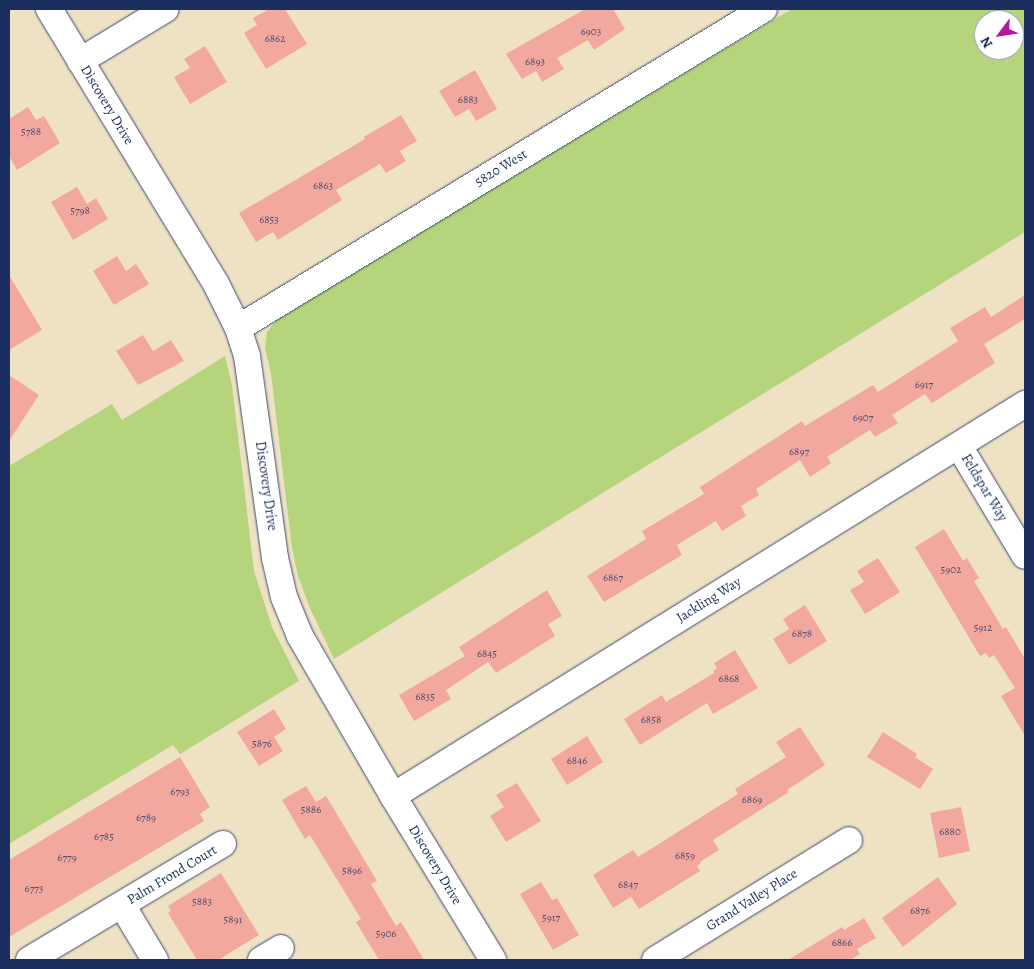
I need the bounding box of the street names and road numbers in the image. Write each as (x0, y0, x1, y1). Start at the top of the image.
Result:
street label: Discovery Drive (77, 62, 137, 148)
street label: 5820 West (472, 146, 530, 190)
street label: Discovery Drive (251, 440, 281, 532)
street label: Feldspar Way (957, 451, 1011, 525)
street label: Jackling Way (674, 574, 744, 626)
street label: Discovery Drive (405, 822, 465, 908)
street label: Palm Frond Court (124, 842, 220, 908)
street label: Grand Valley Place (703, 865, 801, 935)

